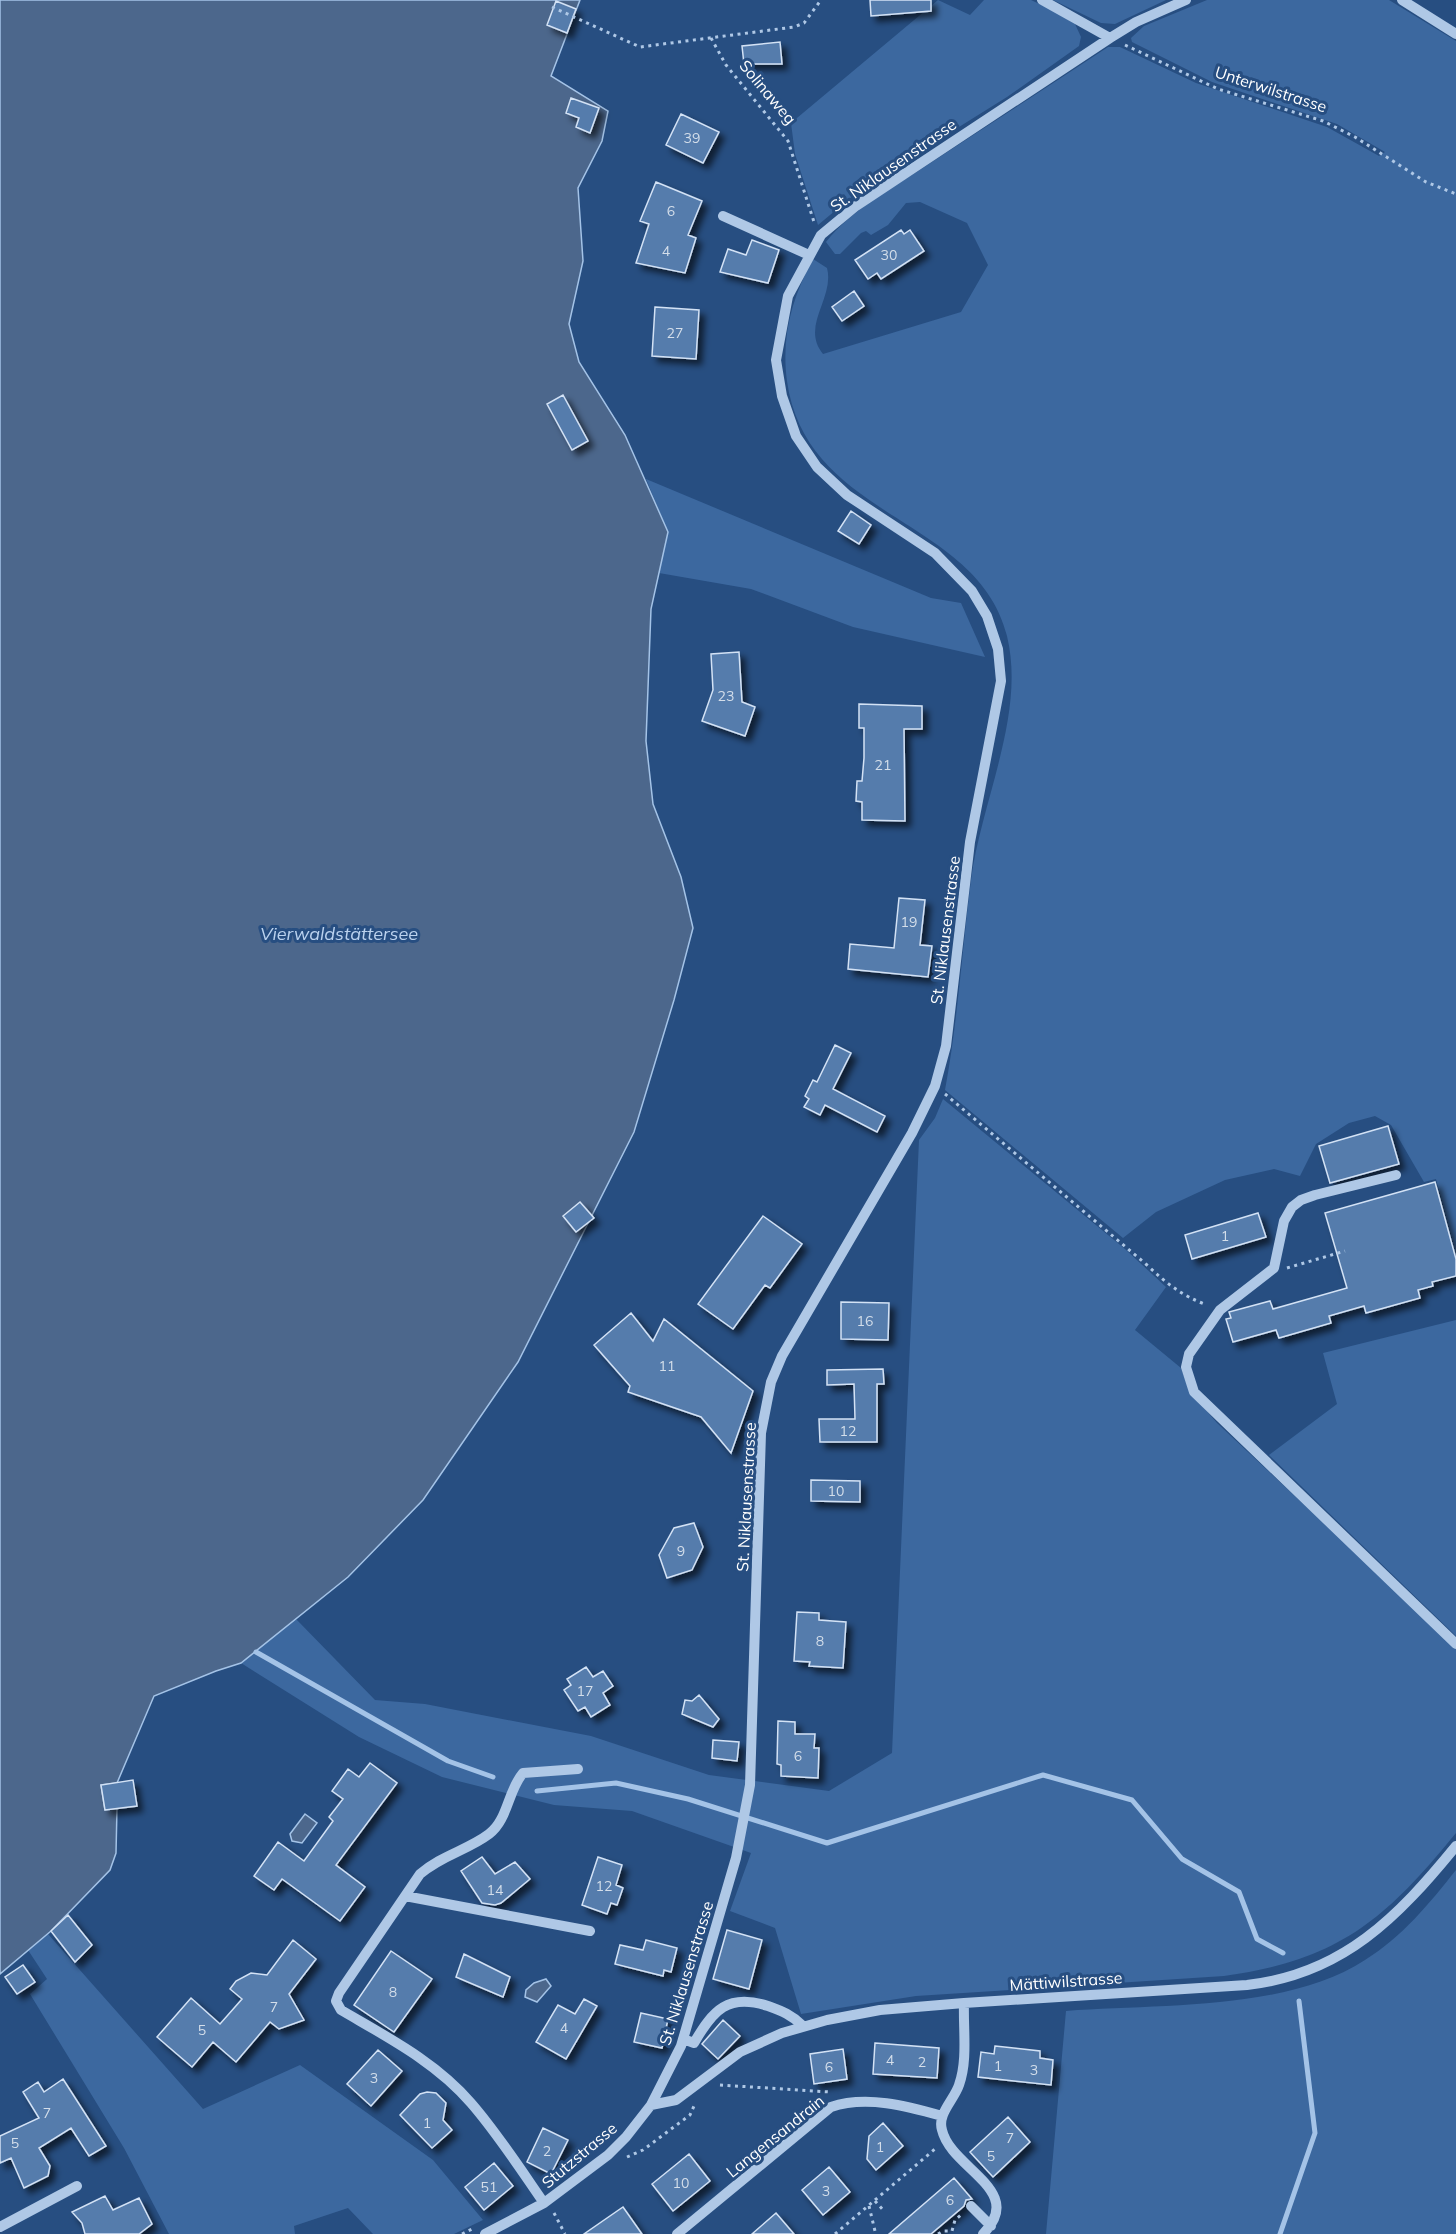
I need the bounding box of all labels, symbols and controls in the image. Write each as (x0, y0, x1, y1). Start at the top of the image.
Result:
street label: Solinaweg (735, 56, 801, 128)
street label: Unterwilstrasse (1213, 61, 1329, 117)
street label: St. Niklausenstrasse (826, 114, 960, 216)
house number: 39 (684, 129, 700, 147)
house number: 6 (667, 202, 675, 220)
house number: 4 (662, 242, 671, 260)
house number: 30 (881, 246, 897, 264)
house number: 27 (667, 324, 683, 342)
house number: 23 (718, 687, 734, 705)
house number: 21 (875, 756, 891, 774)
street label: St. Niklausenstrasse (926, 855, 964, 1005)
house number: 19 (901, 913, 917, 931)
water label: Vierwaldstättersee (260, 922, 418, 945)
house number: 1 (1221, 1227, 1229, 1245)
house number: 16 (857, 1312, 873, 1330)
house number: 11 (659, 1357, 675, 1375)
street label: St. Niklausenstrasse (732, 1422, 760, 1572)
house number: 12 (840, 1422, 856, 1440)
house number: 10 (828, 1482, 844, 1500)
house number: 9 (677, 1542, 685, 1560)
house number: 8 (816, 1632, 824, 1650)
house number: 17 (577, 1682, 593, 1700)
house number: 6 (794, 1747, 802, 1765)
house number: 12 (596, 1877, 612, 1895)
house number: 14 (487, 1881, 504, 1899)
street label: St. Niklausenstrasse (655, 1899, 717, 2047)
street label: Mättiwilstrasse (1009, 1967, 1123, 1995)
house number: 8 (389, 1983, 397, 2001)
house number: 7 (270, 1998, 278, 2016)
house number: 4 (560, 2019, 569, 2037)
house number: 5 (198, 2021, 206, 2039)
house number: 4 (886, 2051, 895, 2069)
house number: 2 (918, 2053, 926, 2071)
house number: 1 (994, 2057, 1002, 2075)
house number: 6 (825, 2058, 833, 2076)
house number: 3 (1030, 2061, 1038, 2079)
house number: 3 (370, 2069, 378, 2087)
street label: Langensandrain (722, 2090, 828, 2182)
house number: 7 (43, 2104, 51, 2122)
house number: 1 (423, 2114, 431, 2132)
street label: Stutzstrasse (537, 2118, 621, 2192)
house number: 7 (1006, 2129, 1014, 2147)
house number: 5 (11, 2134, 19, 2152)
house number: 1 (876, 2138, 884, 2156)
house number: 2 (543, 2142, 551, 2160)
house number: 5 (987, 2147, 995, 2165)
house number: 10 (673, 2174, 689, 2192)
house number: 51 (481, 2178, 497, 2196)
house number: 3 (822, 2182, 830, 2200)
house number: 6 (946, 2191, 954, 2209)

